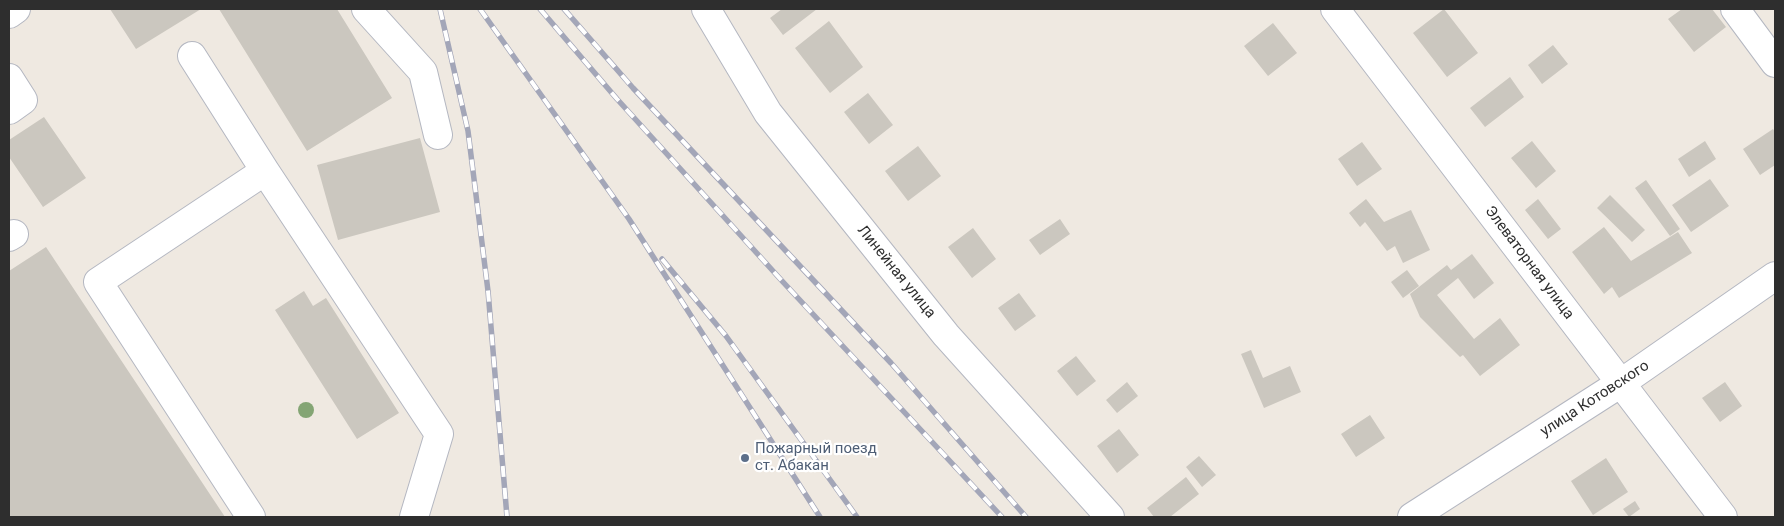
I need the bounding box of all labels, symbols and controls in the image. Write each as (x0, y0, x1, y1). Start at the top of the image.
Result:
street label: Элеваторная улица (1481, 203, 1577, 323)
street label: Линейная улица (853, 222, 939, 322)
street label: улица Котовского (1537, 357, 1653, 441)
place label: Пожарный поезд ст. Абакан (755, 440, 877, 475)
marker: Пожарный поезд ст. Абакан (739, 452, 751, 464)

